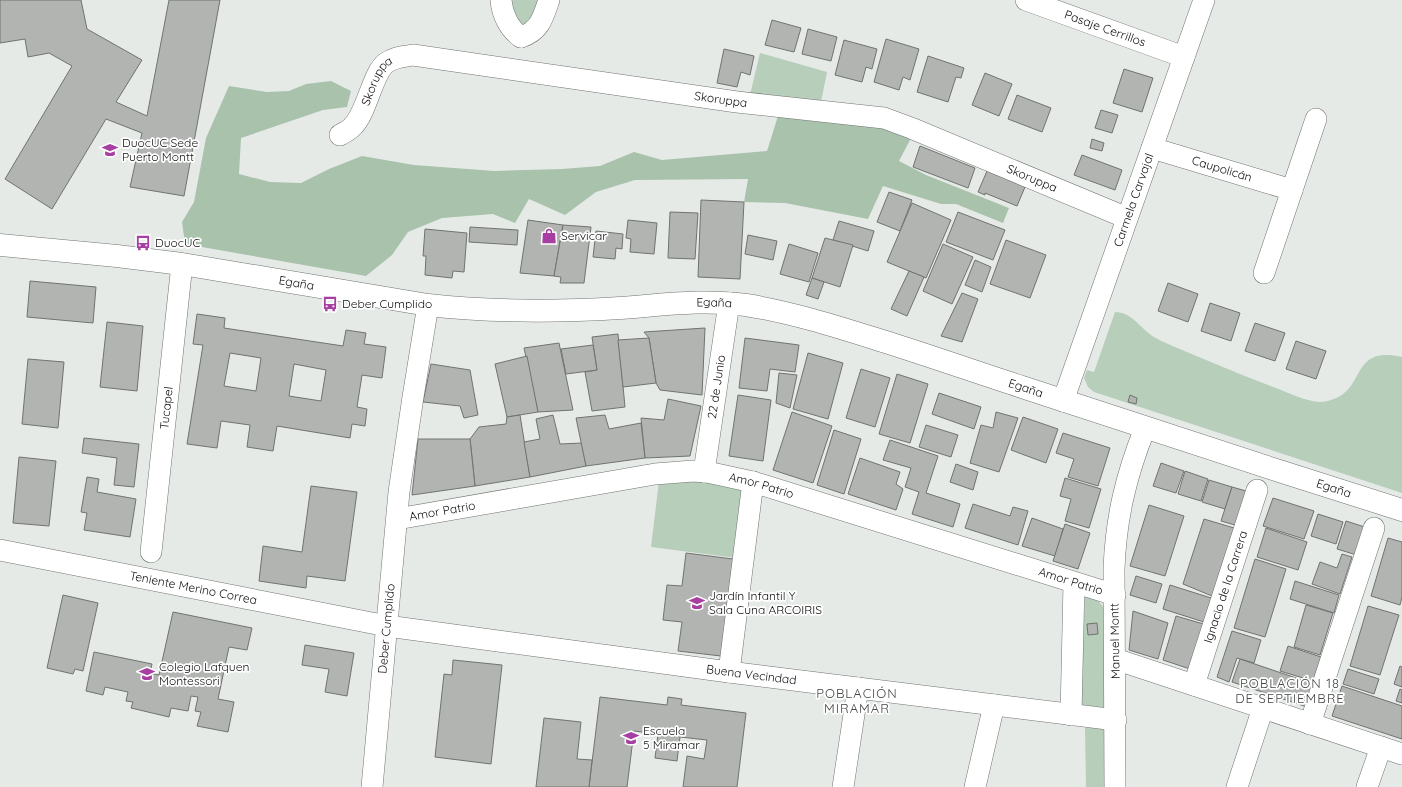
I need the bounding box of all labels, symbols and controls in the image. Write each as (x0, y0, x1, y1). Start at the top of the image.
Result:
street label: Pasaje Cerrillos (1062, 6, 1148, 50)
street label: Skoruppa (358, 53, 395, 108)
street label: Skoruppa (693, 88, 748, 110)
place label: DuocUC Sede Puerto Montt (122, 135, 198, 164)
school or university icon: DuocUC Sede Puerto Montt (101, 141, 119, 159)
street label: Carmela Carvajal (1110, 151, 1157, 249)
street label: Caupolicán (1190, 152, 1254, 185)
street label: Skoruppa (1004, 161, 1060, 195)
shop icon: Servicar (540, 227, 558, 245)
place label: Servicar (561, 228, 607, 243)
bus stop icon: DuocUC (134, 234, 152, 252)
place label: DuocUC (155, 235, 200, 250)
street label: Egaña (278, 272, 315, 293)
street label: Egaña (696, 294, 733, 310)
bus stop icon: Deber Cumplido (321, 295, 339, 313)
place label: Deber Cumplido (342, 296, 432, 311)
street label: 22 de Junio (704, 354, 728, 420)
street label: Egaña (1007, 375, 1045, 400)
street label: Tucapel (156, 386, 176, 430)
street label: Amor Patrio (728, 469, 796, 501)
street label: Egaña (1315, 475, 1353, 500)
street label: Amor Patrio (408, 497, 476, 524)
street label: Ignacio de la Carrera (1200, 529, 1250, 645)
street label: Amor Patrio (1037, 564, 1105, 598)
street label: Teniente Merino Correa (128, 568, 258, 607)
street label: Deber Cumplido (374, 583, 398, 674)
place label: Jardín Infantil Y Sala Cuna ARCOIRIS (709, 588, 822, 617)
school or university icon: Jardín Infantil Y Sala Cuna ARCOIRIS (688, 594, 706, 612)
street label: Manuel Montt (1106, 603, 1123, 679)
place label: Colegio Lafquen Montessori (159, 659, 249, 688)
street label: Buena Vecindad (705, 661, 797, 687)
school or university icon: Colegio Lafquen Montessori (138, 665, 156, 683)
district label: POBLACIÓN 18 DE SEPTIEMBRE (1235, 675, 1345, 706)
district label: POBLACIÓN MIRAMAR (816, 685, 898, 716)
place label: Escuela 5 Miramar (643, 723, 700, 752)
school or university icon: Escuela 5 Miramar (622, 729, 640, 747)

